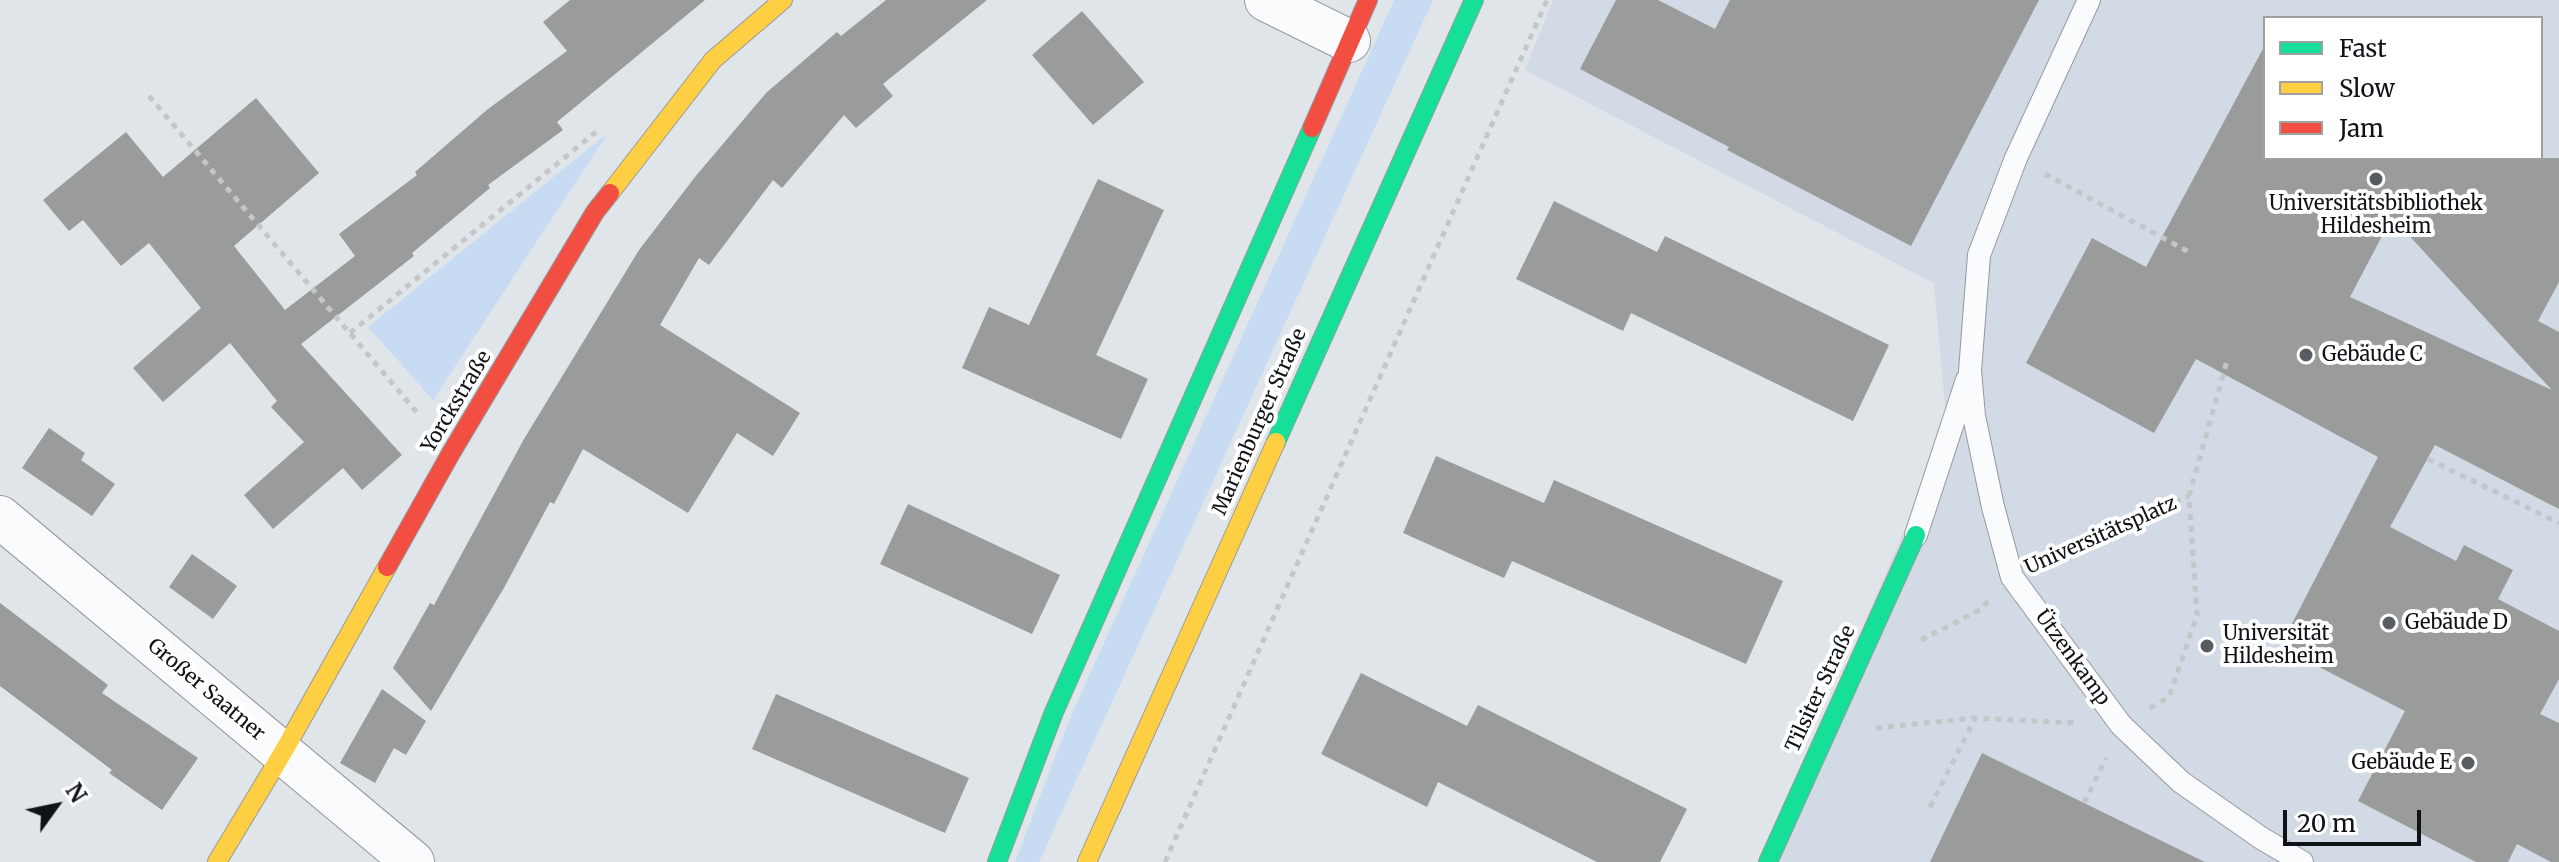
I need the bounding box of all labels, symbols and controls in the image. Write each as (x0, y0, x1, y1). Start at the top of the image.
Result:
legend (2263, 16, 2543, 160)
text: Fast (2339, 33, 2387, 64)
text: Slow (2339, 73, 2395, 104)
text: Jam (2339, 113, 2384, 144)
marker: Universitätsbibliothek Hildesheim (2367, 170, 2385, 188)
place label: Universitätsbibliothek Hildesheim (2269, 192, 2483, 239)
street label: Marienburger Straße (1208, 325, 1312, 519)
place label: Gebäude C (2322, 343, 2423, 367)
marker: Gebäude C (2297, 346, 2315, 364)
street label: Yorckstraße (417, 347, 497, 457)
street label: Universitätsplatz (2021, 492, 2181, 580)
street label: Ützenkamp (2029, 606, 2115, 710)
place label: Gebäude D (2405, 611, 2508, 635)
marker: Gebäude D (2380, 614, 2398, 632)
street label: Tilsiter Straße (1781, 622, 1861, 756)
place label: Universität Hildesheim (2223, 622, 2334, 669)
street label: Großer Saatner (142, 634, 270, 746)
marker: Universität Hildesheim (2198, 637, 2216, 655)
place label: Gebäude E (2351, 751, 2452, 775)
marker: Gebäude E (2459, 754, 2477, 772)
north arrow (16, 766, 96, 846)
text: N (60, 778, 93, 808)
scale bar (2287, 794, 2425, 844)
text: 20 m (2297, 808, 2356, 839)

